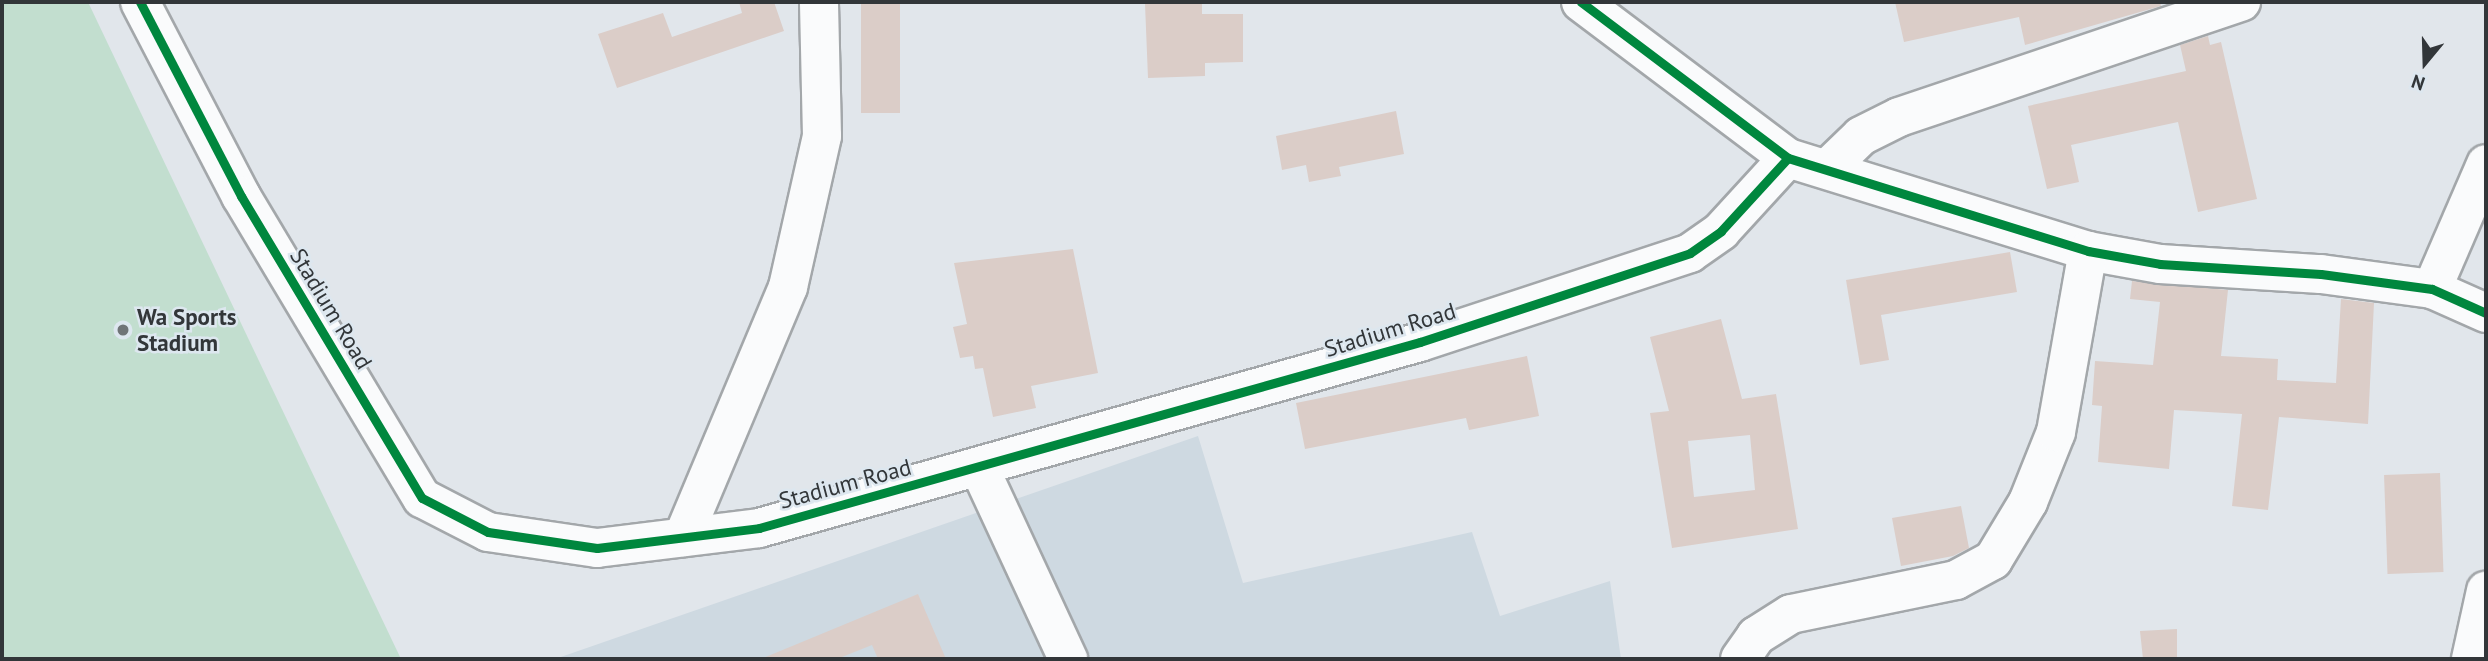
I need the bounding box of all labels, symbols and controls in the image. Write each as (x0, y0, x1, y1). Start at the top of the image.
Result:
north arrow (2390, 28, 2460, 98)
text: N (2408, 69, 2428, 96)
street label: Stadium Road (284, 244, 378, 374)
street label: Stadium Road (1321, 297, 1459, 363)
place label: Wa Sports Stadium (137, 303, 236, 357)
marker: Wa Sports Stadium (115, 322, 131, 338)
street label: Stadium Road (776, 453, 914, 515)

